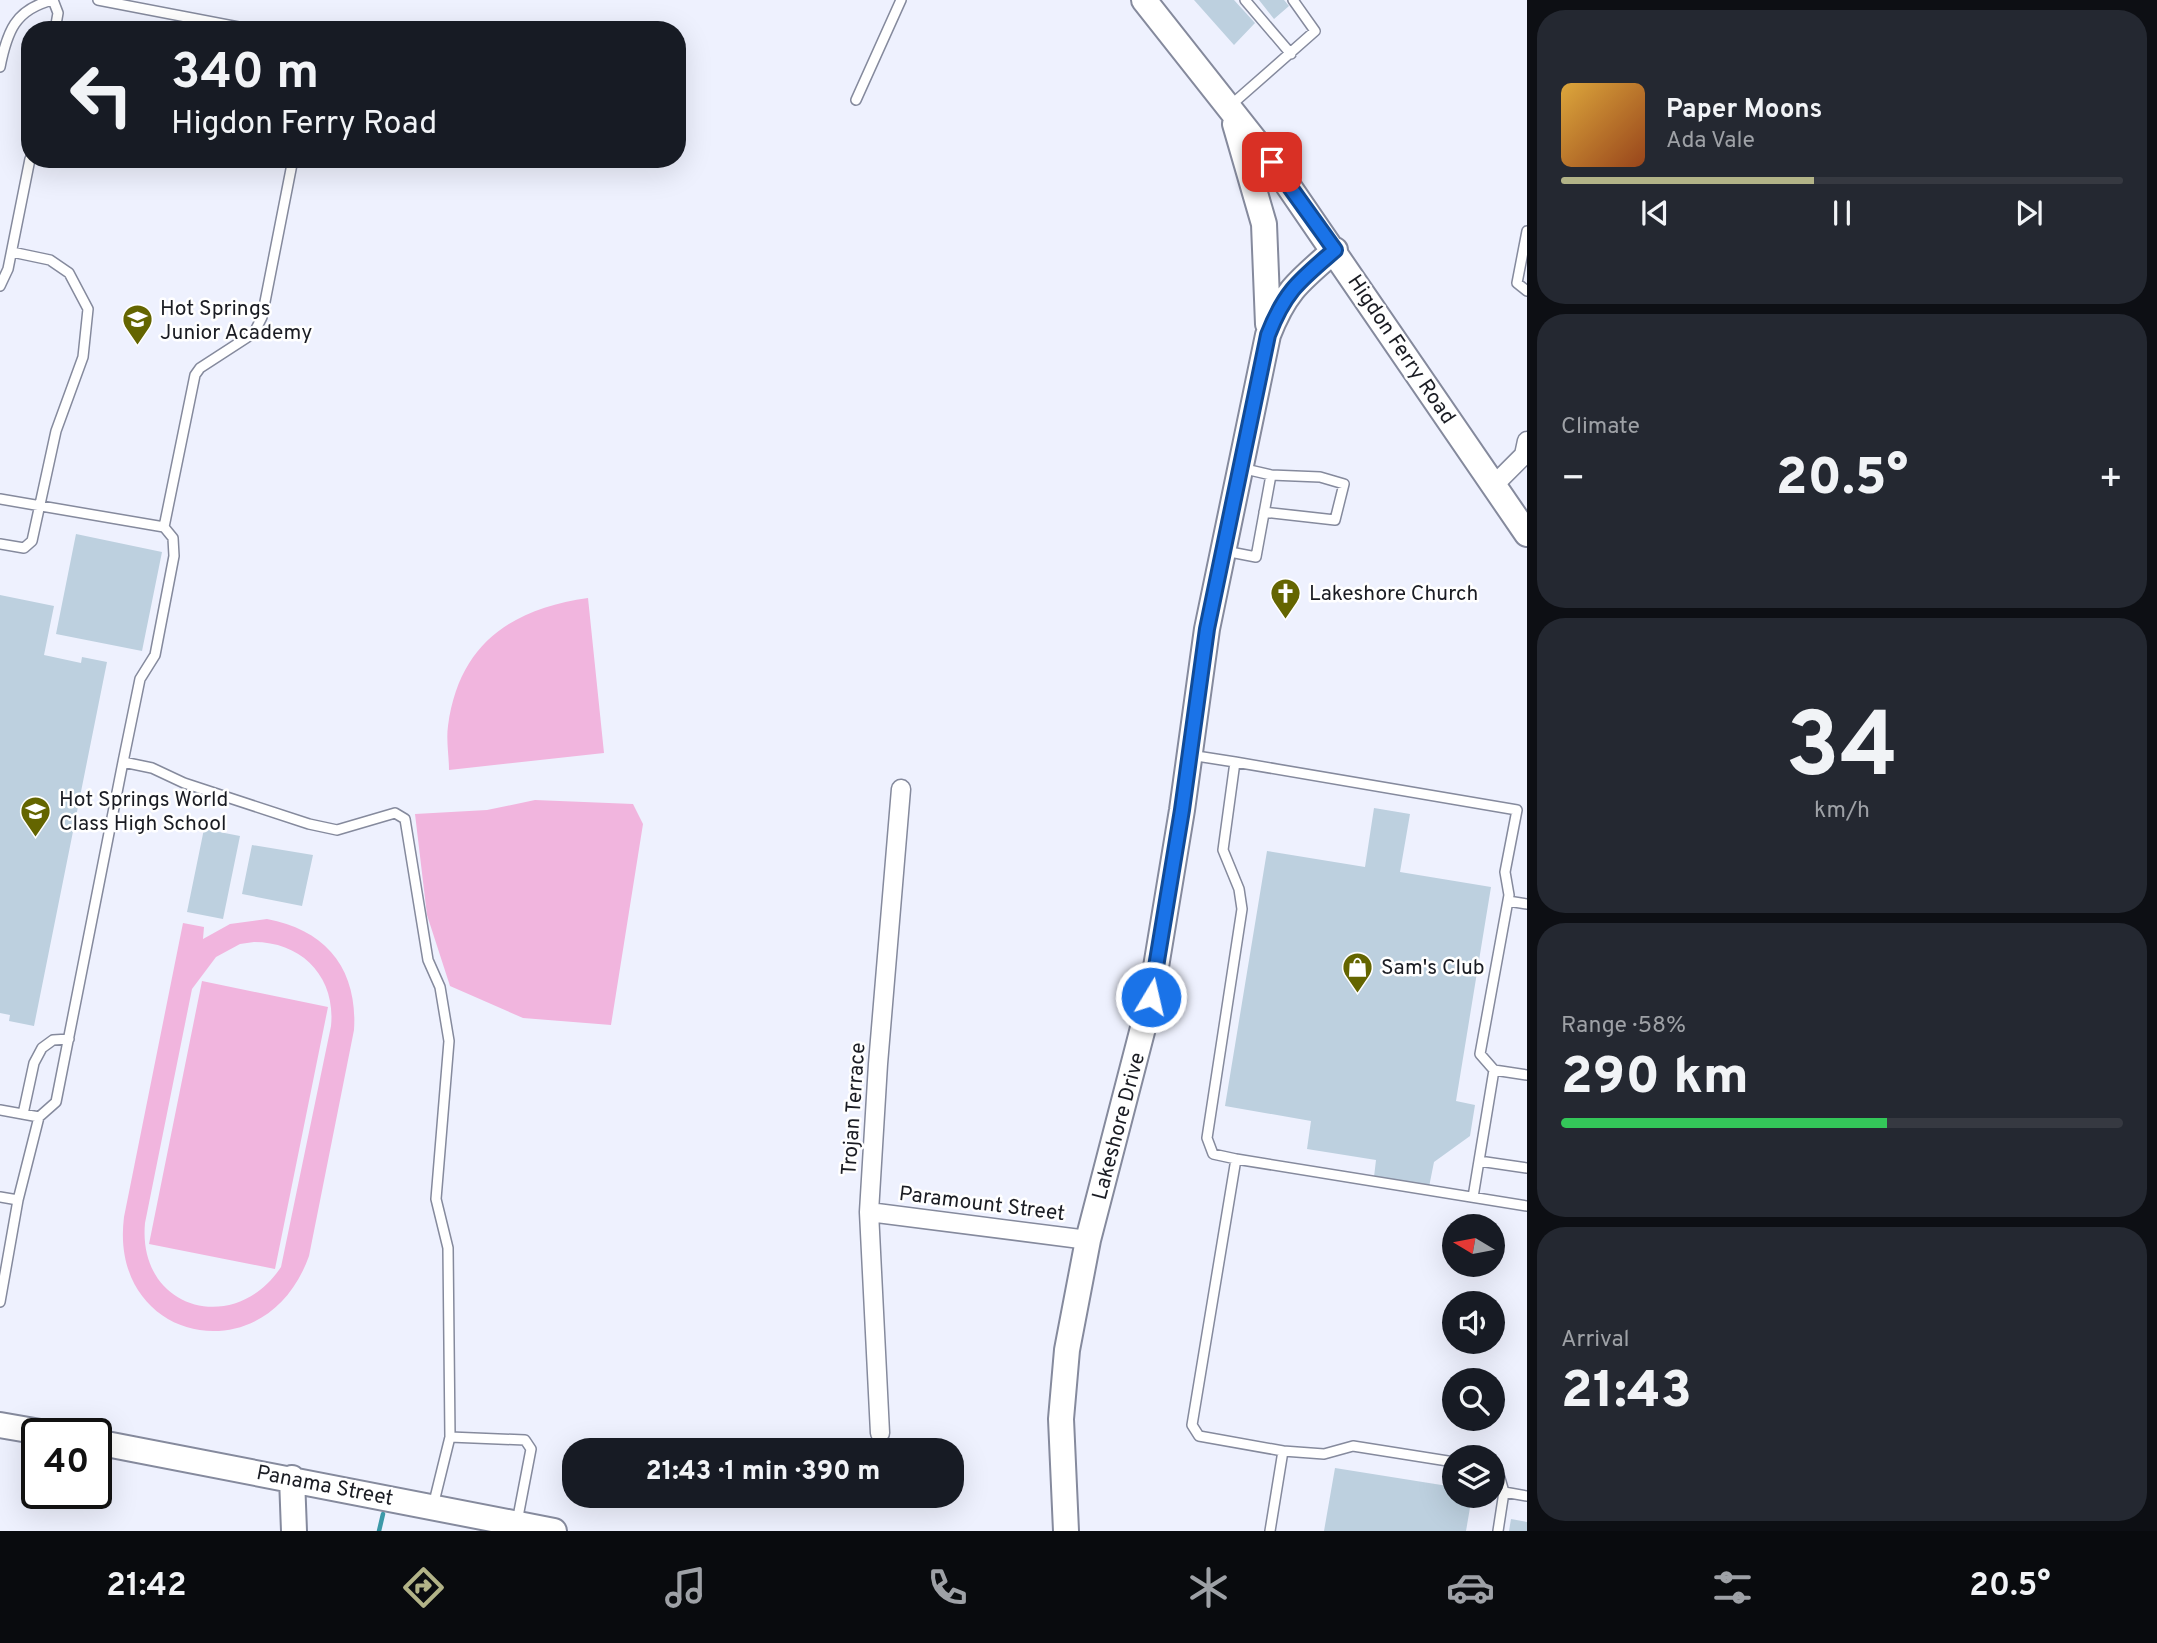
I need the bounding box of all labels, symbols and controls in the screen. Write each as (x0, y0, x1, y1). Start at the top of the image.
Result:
text: 340 m (171, 44, 319, 106)
icon: left (56, 49, 147, 140)
text: Paper Moons (1666, 94, 1822, 127)
text: Higdon Ferry Road (171, 105, 437, 145)
text: Ada Vale (1666, 127, 1755, 156)
pin (1242, 132, 1302, 192)
icon: arrive (1253, 143, 1291, 181)
icon: previous (1636, 194, 1674, 232)
icon: pause (1823, 194, 1861, 232)
icon: next (2010, 194, 2048, 232)
street label: Higdon Ferry Road (1341, 270, 1461, 430)
place label: Hot Springs Junior Academy (160, 296, 312, 347)
school or university icon: Hot Springs Junior Academy (120, 303, 154, 347)
text: Climate (1561, 413, 1640, 442)
text: 20.5° (1776, 447, 1908, 513)
text: − (1561, 456, 1586, 505)
text: + (2098, 456, 2123, 505)
church icon: Lakeshore Church (1269, 576, 1303, 620)
place label: Lakeshore Church (1309, 581, 1478, 608)
text: 34 (1785, 694, 1899, 809)
place label: Hot Springs World Class High School (59, 787, 228, 838)
school or university icon: Hot Springs World Class High School (19, 794, 53, 838)
text: km/h (1814, 797, 1870, 826)
shop icon: Sam's Club (1341, 950, 1375, 994)
place label: Sam's Club (1381, 955, 1485, 982)
position arrow (1114, 960, 1188, 1034)
text: Range · 58% (1561, 1012, 1686, 1041)
street label: Trojan Terrace (836, 1042, 873, 1177)
text: 290 km (1561, 1046, 1749, 1112)
street label: Lakeshore Drive (1087, 1050, 1152, 1203)
street label: Paramount Street (897, 1181, 1066, 1228)
north arrow (1442, 1214, 1505, 1278)
map controls (1442, 1214, 1505, 1508)
button: sound (1442, 1291, 1505, 1354)
text: Arrival (1561, 1326, 1630, 1355)
text: 21:43 (1561, 1360, 1692, 1426)
button: search (1442, 1368, 1505, 1431)
speed limit sign: 40 (21, 1418, 112, 1509)
button: layers (1442, 1445, 1505, 1508)
text: 21:43 · 1 min · 390 m (646, 1456, 880, 1489)
street label: Panama Street (254, 1460, 396, 1513)
icon: directions (399, 1563, 448, 1612)
icon: music (661, 1563, 710, 1612)
icon: phone (923, 1563, 972, 1612)
icon: climate (1184, 1563, 1233, 1612)
icon: car (1446, 1563, 1495, 1612)
icon: filters (1708, 1563, 1757, 1612)
text: 21:42 (106, 1567, 187, 1607)
text: 20.5° (1969, 1567, 2051, 1607)

